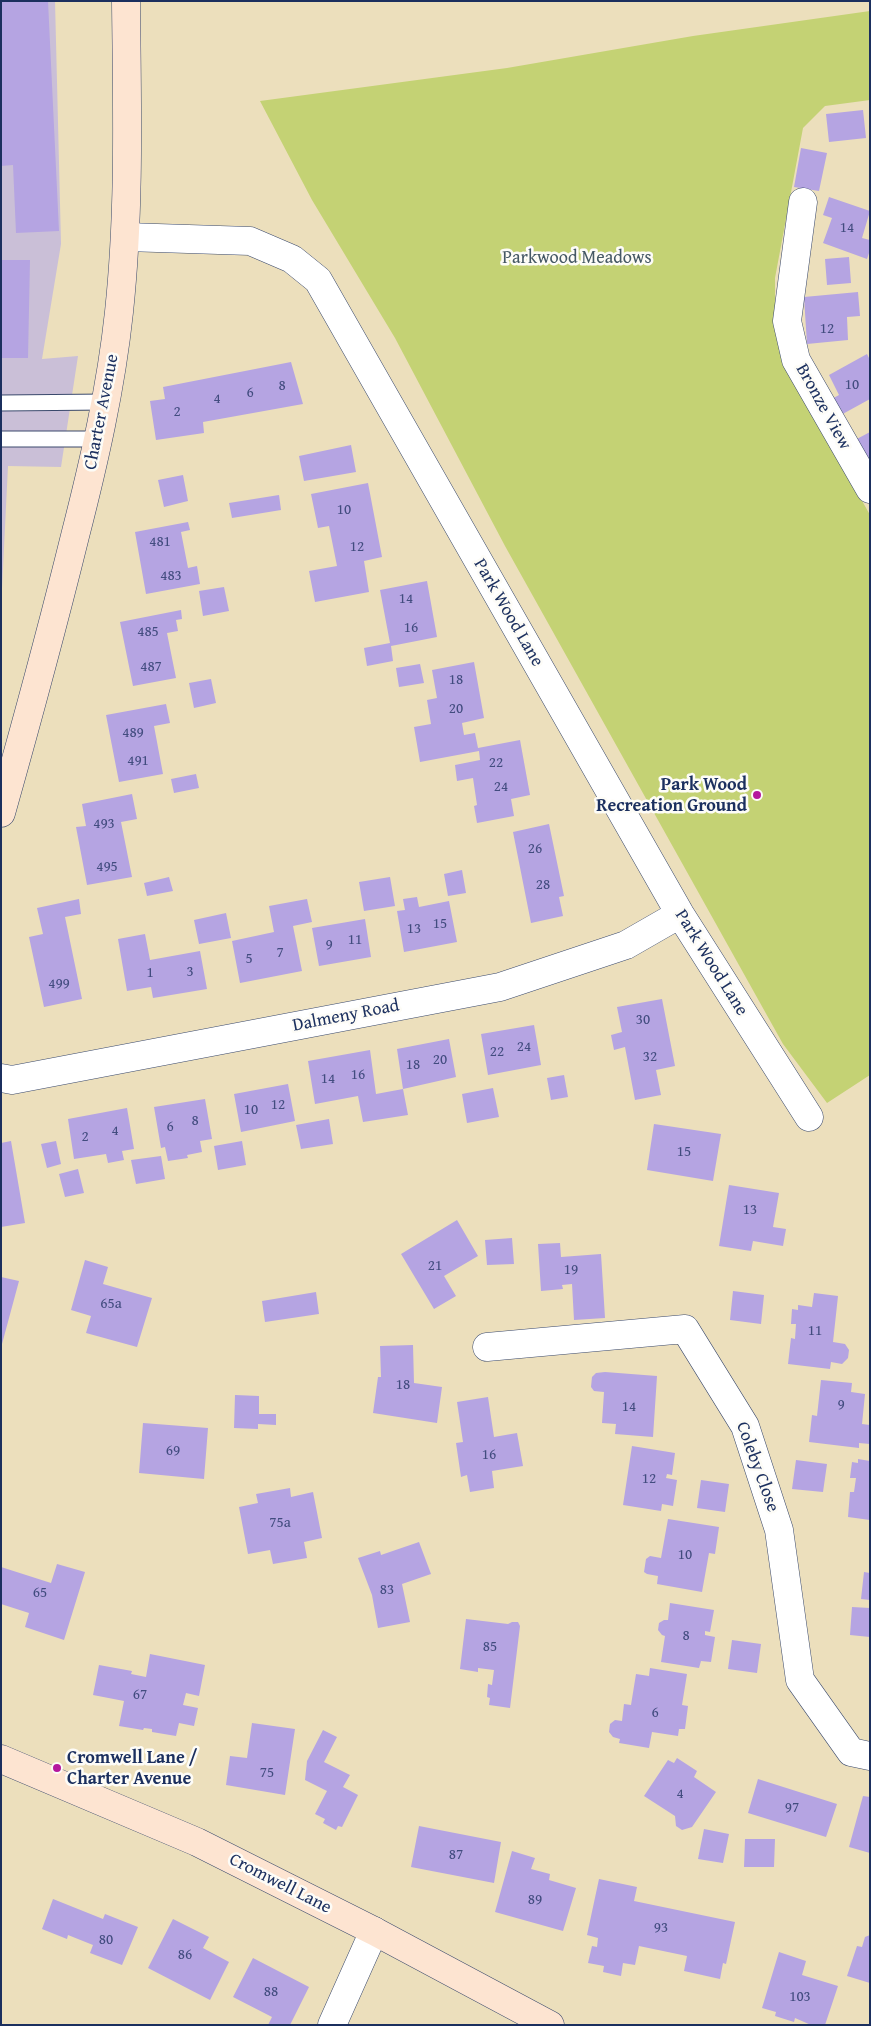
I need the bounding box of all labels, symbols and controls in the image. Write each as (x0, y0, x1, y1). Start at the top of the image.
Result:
house number: 14 (840, 219, 854, 237)
park label: Parkwood Meadows (502, 247, 652, 269)
house number: 12 (820, 320, 834, 338)
street label: Charter Avenue (80, 352, 124, 472)
street label: Bronze View (791, 360, 855, 454)
house number: 10 (845, 376, 859, 394)
house number: 8 (278, 377, 286, 395)
house number: 6 (246, 384, 254, 402)
house number: 4 (213, 390, 221, 408)
house number: 2 (173, 403, 181, 421)
house number: 10 (337, 501, 351, 519)
house number: 481 (149, 533, 171, 551)
house number: 12 (350, 538, 364, 556)
street label: Park Wood Lane (468, 555, 548, 671)
house number: 483 (160, 567, 182, 585)
house number: 14 (399, 590, 413, 608)
house number: 16 (404, 619, 418, 637)
house number: 485 (137, 623, 159, 641)
house number: 487 (140, 658, 162, 676)
house number: 18 (449, 671, 463, 689)
house number: 20 (449, 700, 463, 718)
house number: 489 (122, 724, 144, 742)
house number: 491 (127, 752, 149, 770)
house number: 22 (489, 754, 503, 772)
place label: Park Wood Recreation Ground (596, 774, 747, 816)
house number: 24 (494, 778, 508, 796)
marker: Park Wood Recreation Ground (751, 789, 763, 801)
house number: 493 (93, 815, 115, 833)
house number: 26 (528, 840, 542, 858)
house number: 495 (96, 858, 118, 876)
house number: 28 (536, 876, 550, 894)
street label: Park Wood Lane (670, 906, 752, 1020)
house number: 15 (433, 915, 447, 933)
house number: 13 (407, 920, 421, 938)
house number: 11 (348, 931, 362, 949)
house number: 9 (325, 936, 333, 954)
house number: 7 (276, 944, 284, 962)
house number: 5 (245, 950, 253, 968)
house number: 3 (186, 963, 194, 981)
house number: 1 (146, 964, 154, 982)
house number: 499 (48, 975, 70, 993)
street label: Dalmeny Road (291, 995, 401, 1037)
house number: 30 (636, 1011, 650, 1029)
house number: 24 (517, 1038, 531, 1056)
house number: 22 (490, 1043, 504, 1061)
house number: 32 (643, 1048, 657, 1066)
house number: 20 (433, 1051, 447, 1069)
house number: 18 (406, 1056, 420, 1074)
house number: 16 (351, 1066, 365, 1084)
house number: 14 (321, 1070, 335, 1088)
house number: 12 (271, 1096, 285, 1114)
house number: 10 (244, 1101, 258, 1119)
house number: 8 (191, 1112, 199, 1130)
house number: 6 (166, 1118, 174, 1136)
house number: 4 (111, 1122, 119, 1140)
house number: 2 (81, 1128, 89, 1146)
house number: 15 (677, 1143, 691, 1161)
house number: 13 (743, 1201, 757, 1219)
house number: 21 (428, 1257, 442, 1275)
house number: 19 (564, 1261, 578, 1279)
house number: 65a (100, 1295, 122, 1313)
house number: 11 (808, 1322, 822, 1340)
house number: 18 (396, 1376, 410, 1394)
house number: 9 (837, 1396, 845, 1414)
house number: 14 (622, 1398, 636, 1416)
street label: Coleby Close (731, 1419, 783, 1515)
house number: 69 (166, 1442, 180, 1460)
house number: 16 (482, 1446, 496, 1464)
house number: 12 (642, 1470, 656, 1488)
house number: 75a (269, 1514, 291, 1532)
house number: 10 (678, 1546, 692, 1564)
house number: 83 (380, 1581, 394, 1599)
house number: 65 (33, 1584, 47, 1602)
house number: 8 (682, 1627, 690, 1645)
house number: 85 (483, 1638, 497, 1656)
house number: 67 (133, 1686, 147, 1704)
house number: 6 (651, 1704, 659, 1722)
place label: Cromwell Lane / Charter Avenue (67, 1747, 197, 1790)
marker: Cromwell Lane / Charter Avenue (51, 1762, 63, 1774)
house number: 75 (260, 1764, 274, 1782)
house number: 4 (676, 1785, 684, 1803)
house number: 97 (785, 1799, 799, 1817)
house number: 87 (449, 1846, 463, 1864)
street label: Cromwell Lane (225, 1849, 335, 1919)
house number: 89 (528, 1891, 542, 1909)
house number: 93 (654, 1919, 668, 1937)
house number: 80 (99, 1931, 113, 1949)
house number: 86 (178, 1946, 192, 1964)
house number: 88 (264, 1983, 278, 2001)
house number: 103 (789, 1988, 811, 2006)

